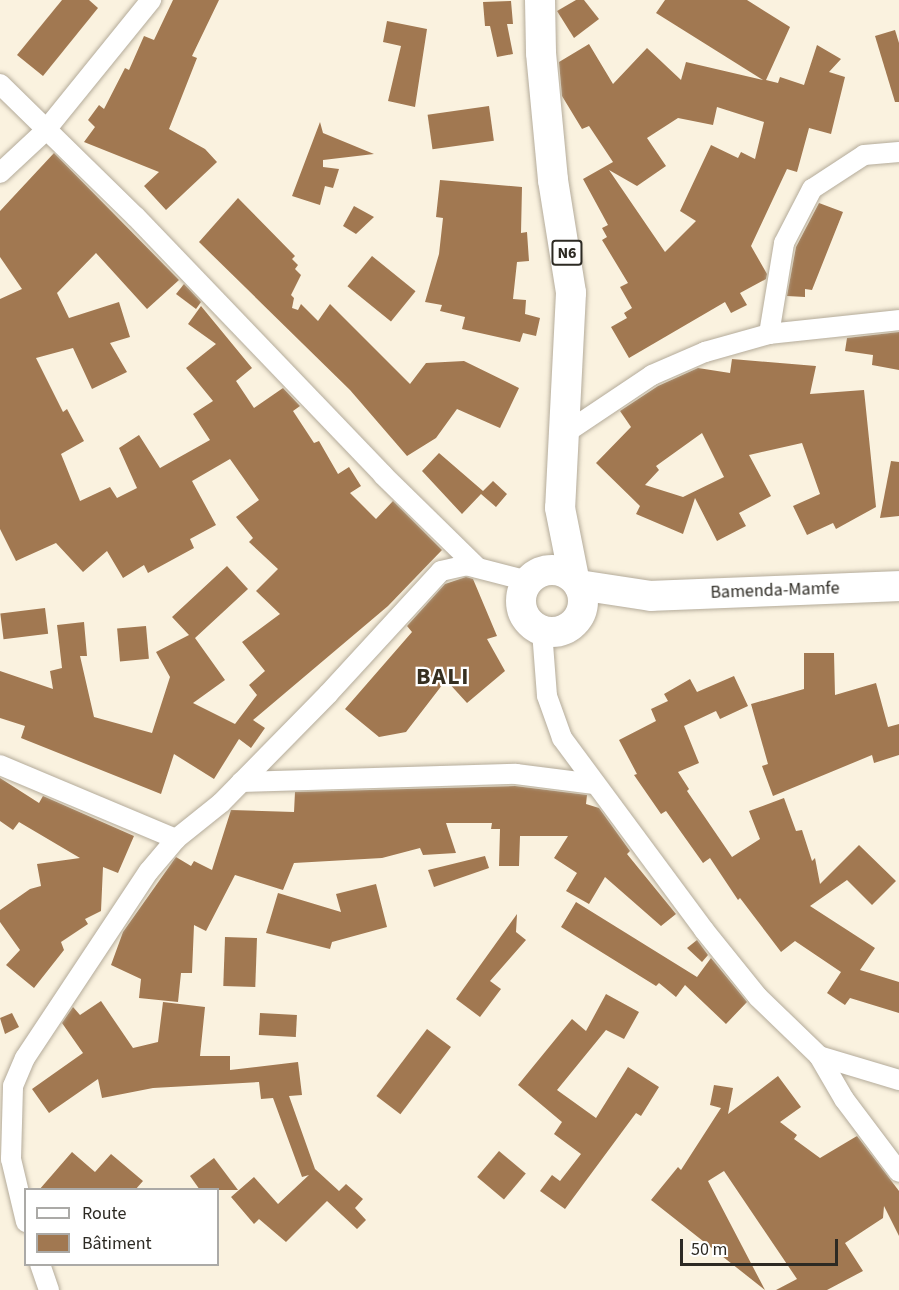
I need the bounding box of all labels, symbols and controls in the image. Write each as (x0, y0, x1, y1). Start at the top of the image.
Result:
road number: N6 (550, 240, 584, 266)
street label: Bamenda-Mamfe (710, 578, 840, 604)
district label: BALI (416, 663, 470, 691)
legend (24, 1188, 219, 1266)
text: Route (82, 1201, 126, 1226)
scale bar (683, 1227, 840, 1265)
text: Bâtiment (82, 1231, 152, 1256)
text: 50 m (691, 1237, 727, 1262)

